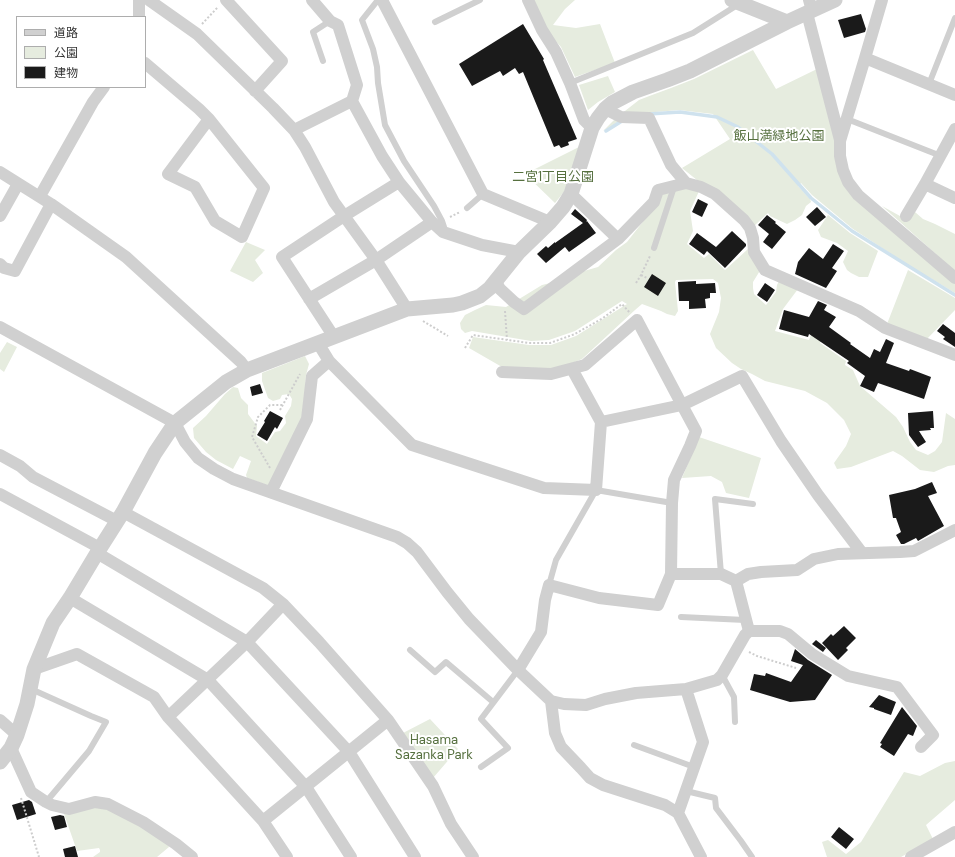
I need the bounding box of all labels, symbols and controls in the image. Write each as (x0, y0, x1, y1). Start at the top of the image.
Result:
legend (16, 16, 146, 88)
text: 道路 (54, 25, 78, 41)
text: 公園 (54, 45, 78, 61)
text: 建物 (54, 65, 78, 81)
park label: 飯山満緑地公園 (734, 129, 824, 145)
park label: 二宮1丁目公園 (512, 170, 594, 186)
park label: Hasama Sazanka Park (395, 733, 473, 764)

